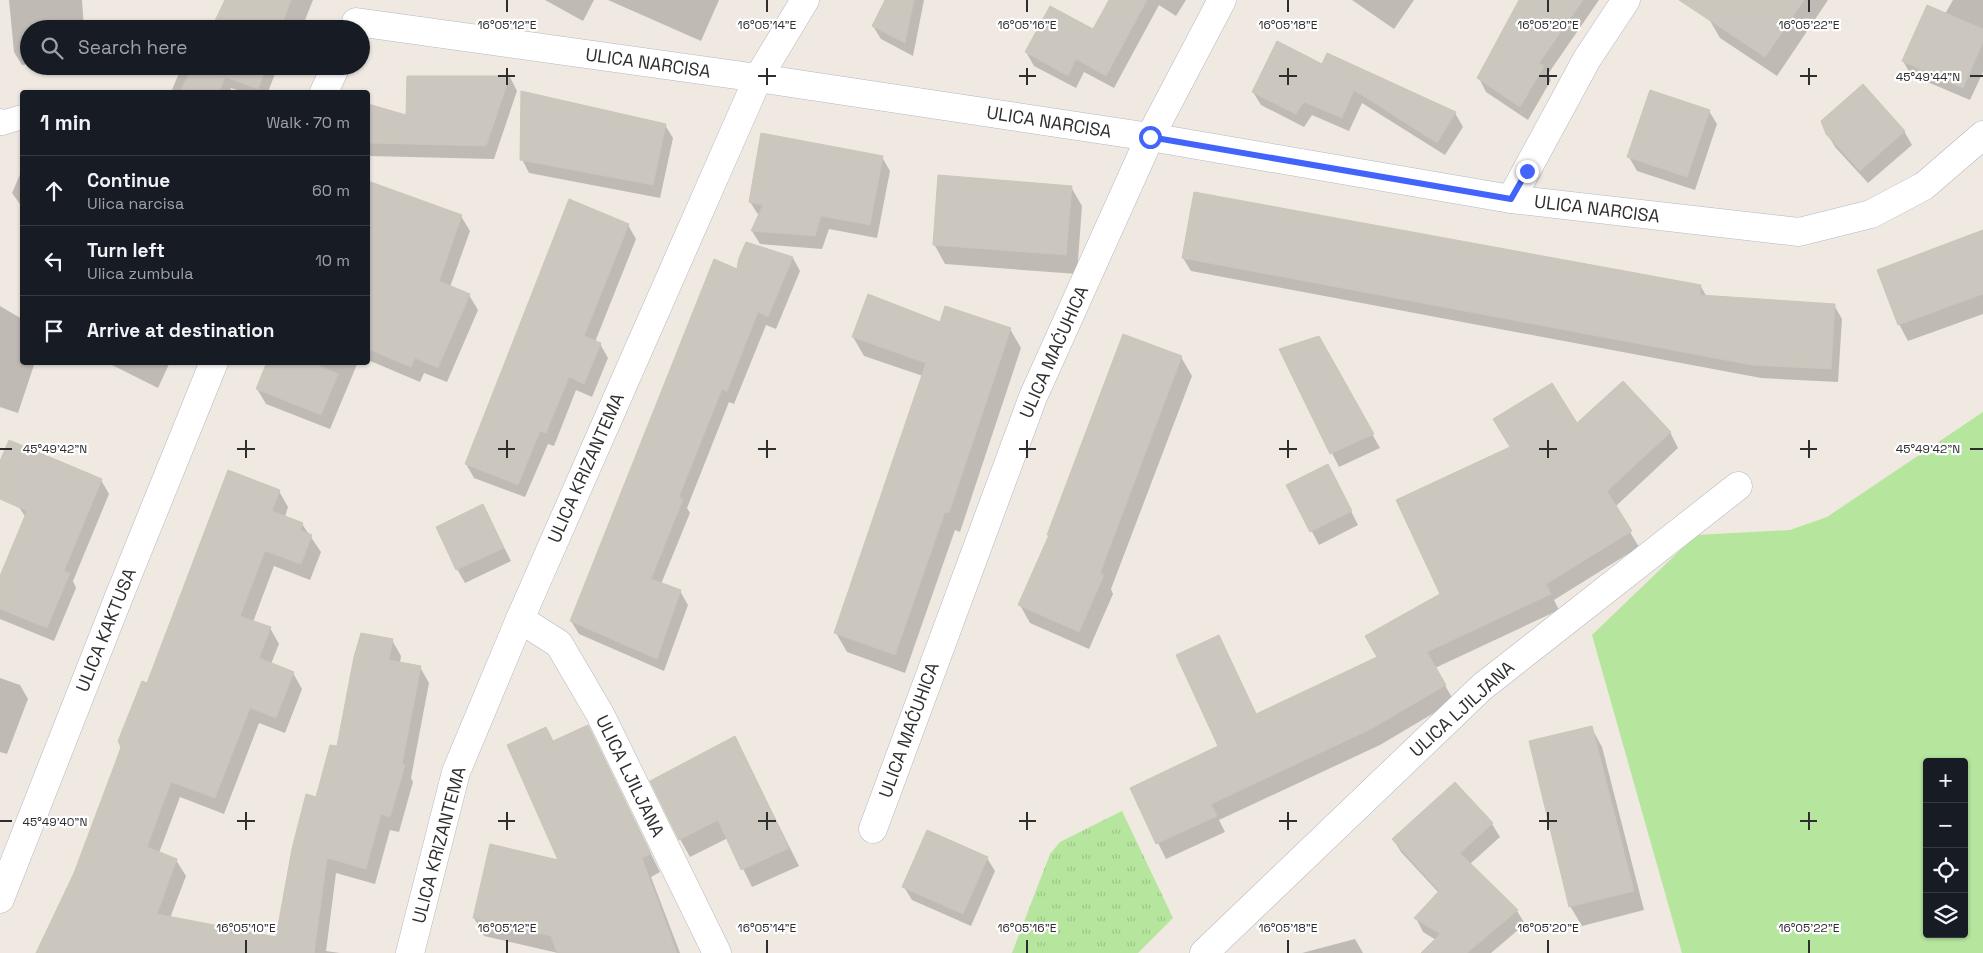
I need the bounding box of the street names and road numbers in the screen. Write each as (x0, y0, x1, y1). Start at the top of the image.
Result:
street label: ULICA NARCISA (584, 42, 712, 83)
street label: ULICA NARCISA (985, 100, 1113, 143)
street label: ULICA NARCISA (1533, 189, 1661, 228)
street label: ULICA MAĆUHICA (1014, 282, 1093, 422)
street label: ULICA KRIZANTEMA (542, 389, 629, 546)
street label: ULICA KAKTUSA (70, 565, 141, 695)
street label: ULICA LJILJANA (1405, 656, 1519, 762)
street label: ULICA MAĆUHICA (873, 659, 944, 801)
street label: ULICA LJILJANA (591, 711, 670, 841)
street label: ULICA KRIZANTEMA (407, 764, 471, 926)

